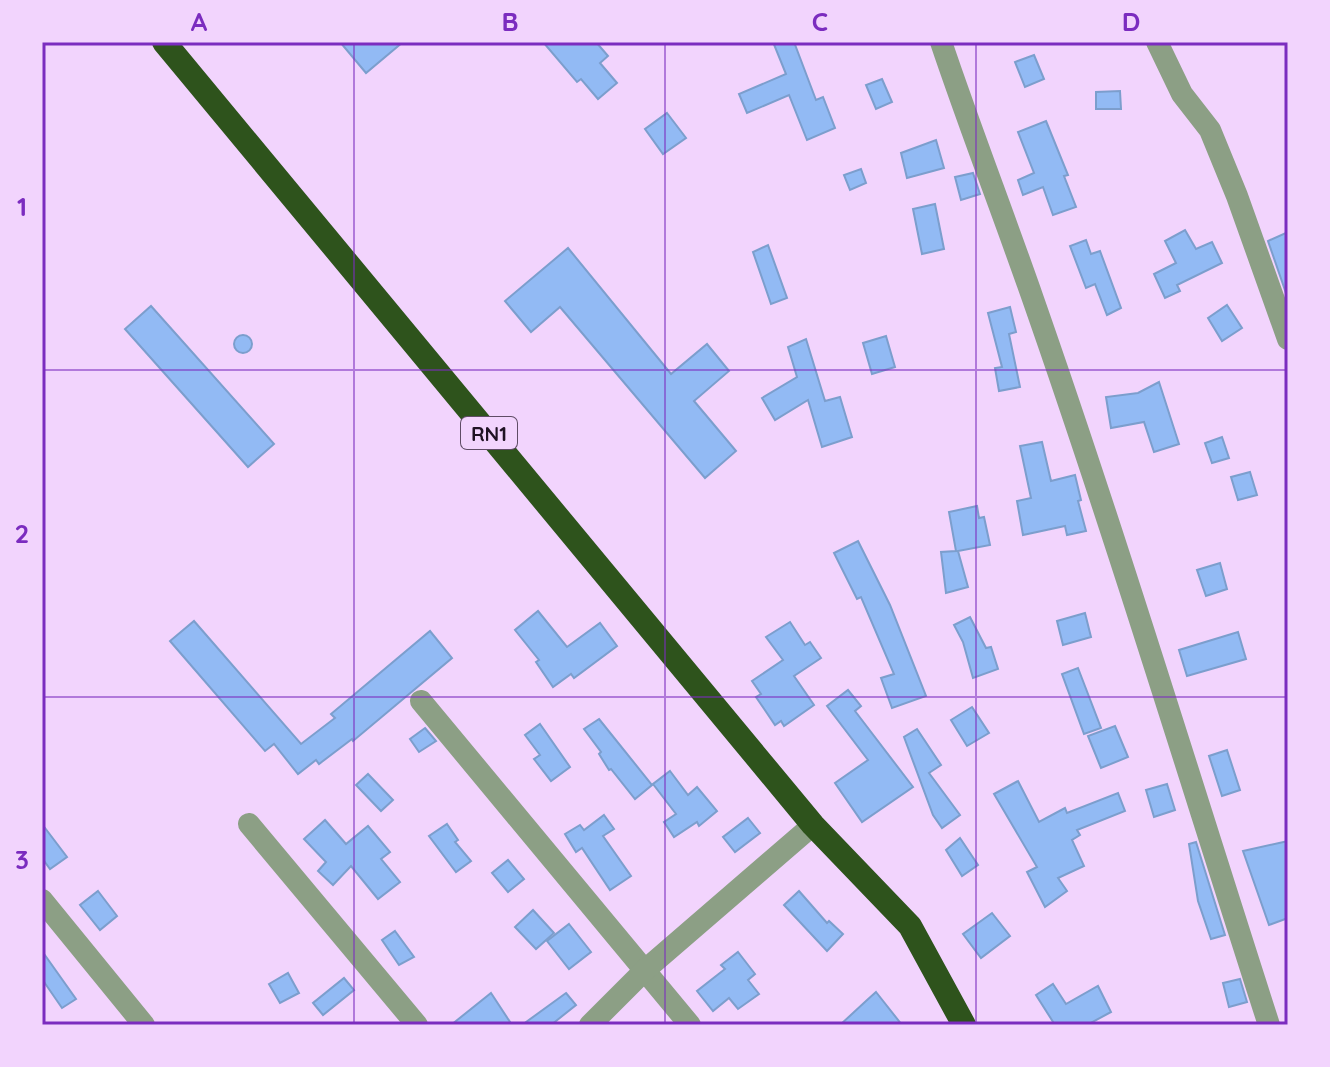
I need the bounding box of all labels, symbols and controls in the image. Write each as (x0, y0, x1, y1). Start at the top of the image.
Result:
text: A (191, 5, 208, 38)
text: B (501, 5, 519, 38)
text: C (812, 5, 828, 38)
text: D (1122, 5, 1140, 38)
text: 1 (17, 190, 27, 223)
road number: RN1 (461, 417, 517, 449)
text: 2 (15, 517, 29, 550)
text: 3 (15, 843, 29, 876)

